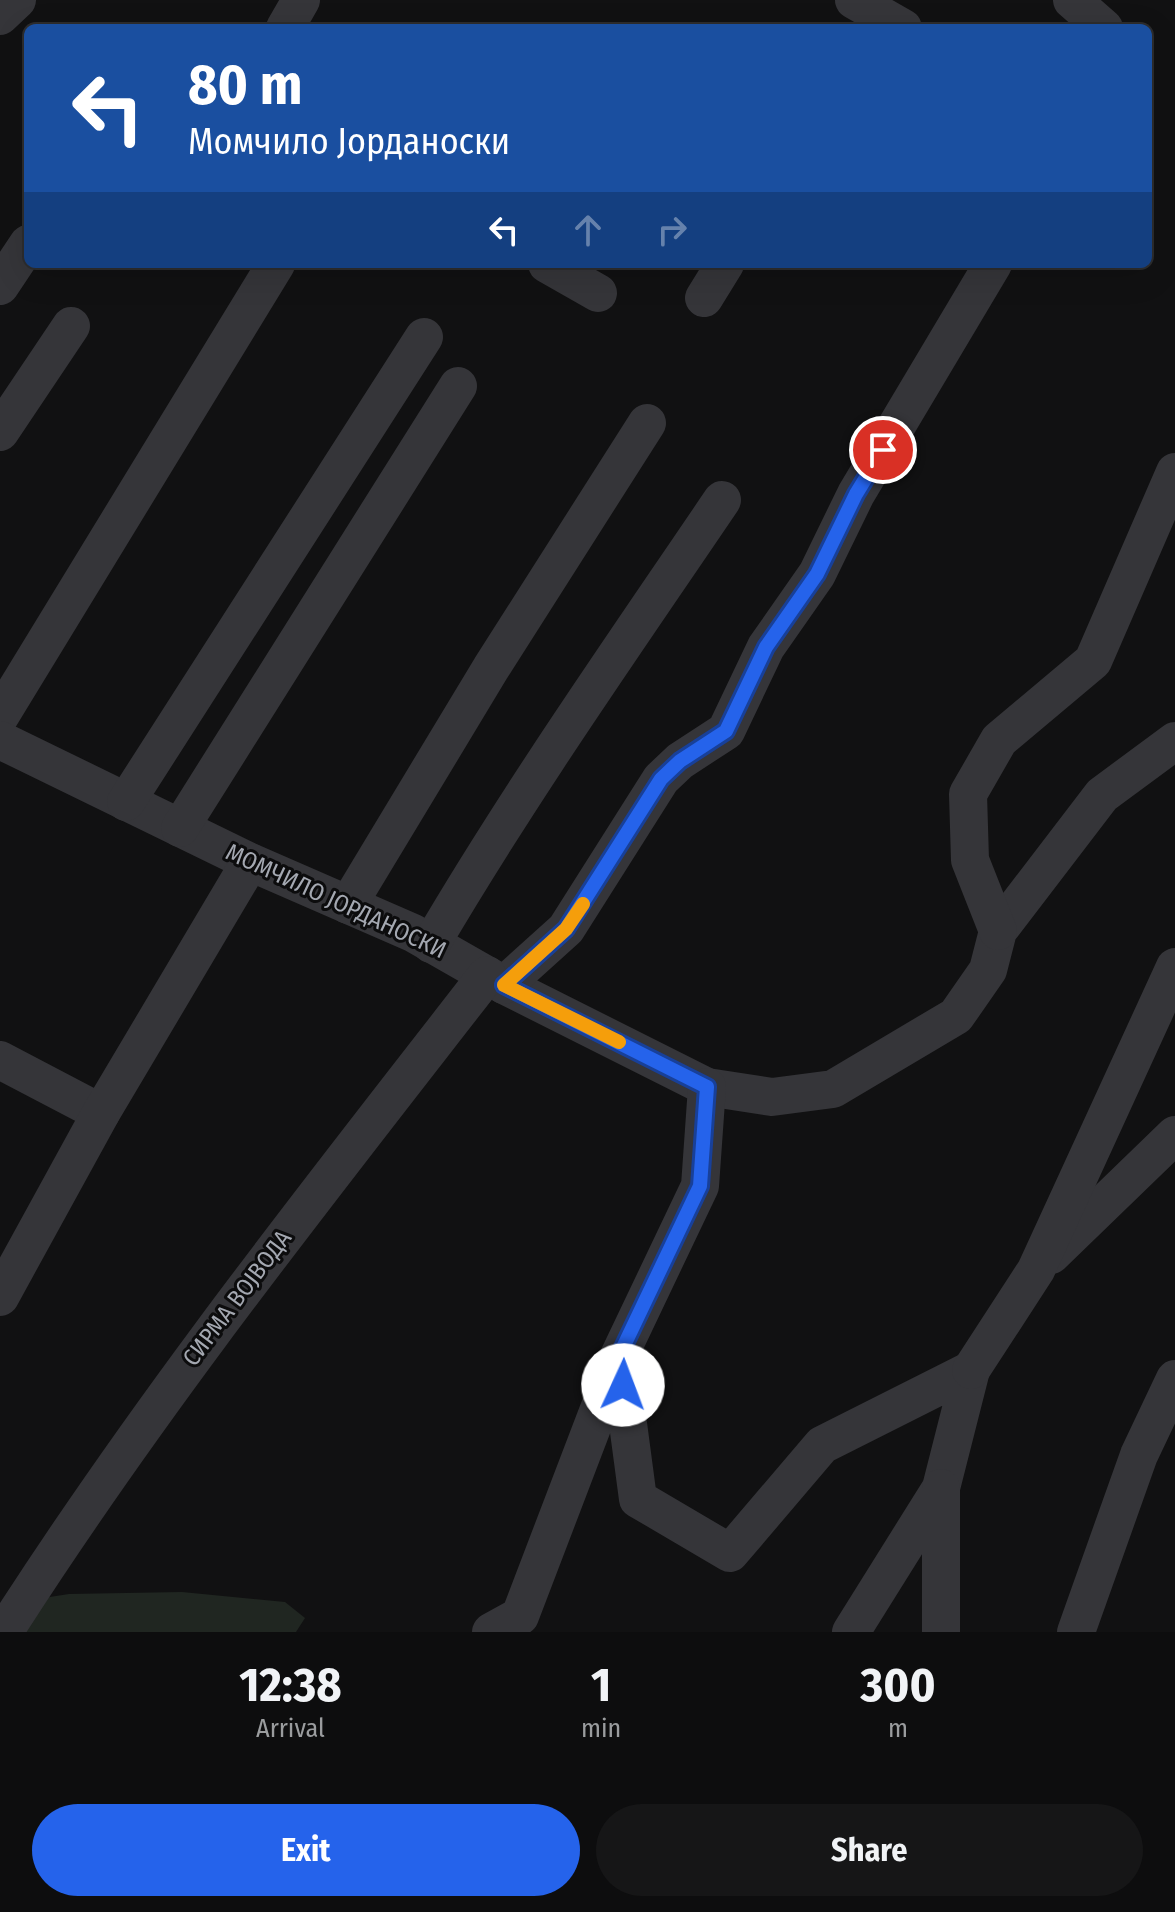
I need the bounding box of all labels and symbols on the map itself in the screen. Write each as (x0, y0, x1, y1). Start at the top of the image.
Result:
pin (849, 416, 917, 484)
street label: МОМЧИЛО ЈОРДАНОСКИ (222, 838, 450, 964)
street label: СИРМА ВОЈВОДА (177, 1224, 297, 1371)
position arrow (581, 1343, 665, 1427)

